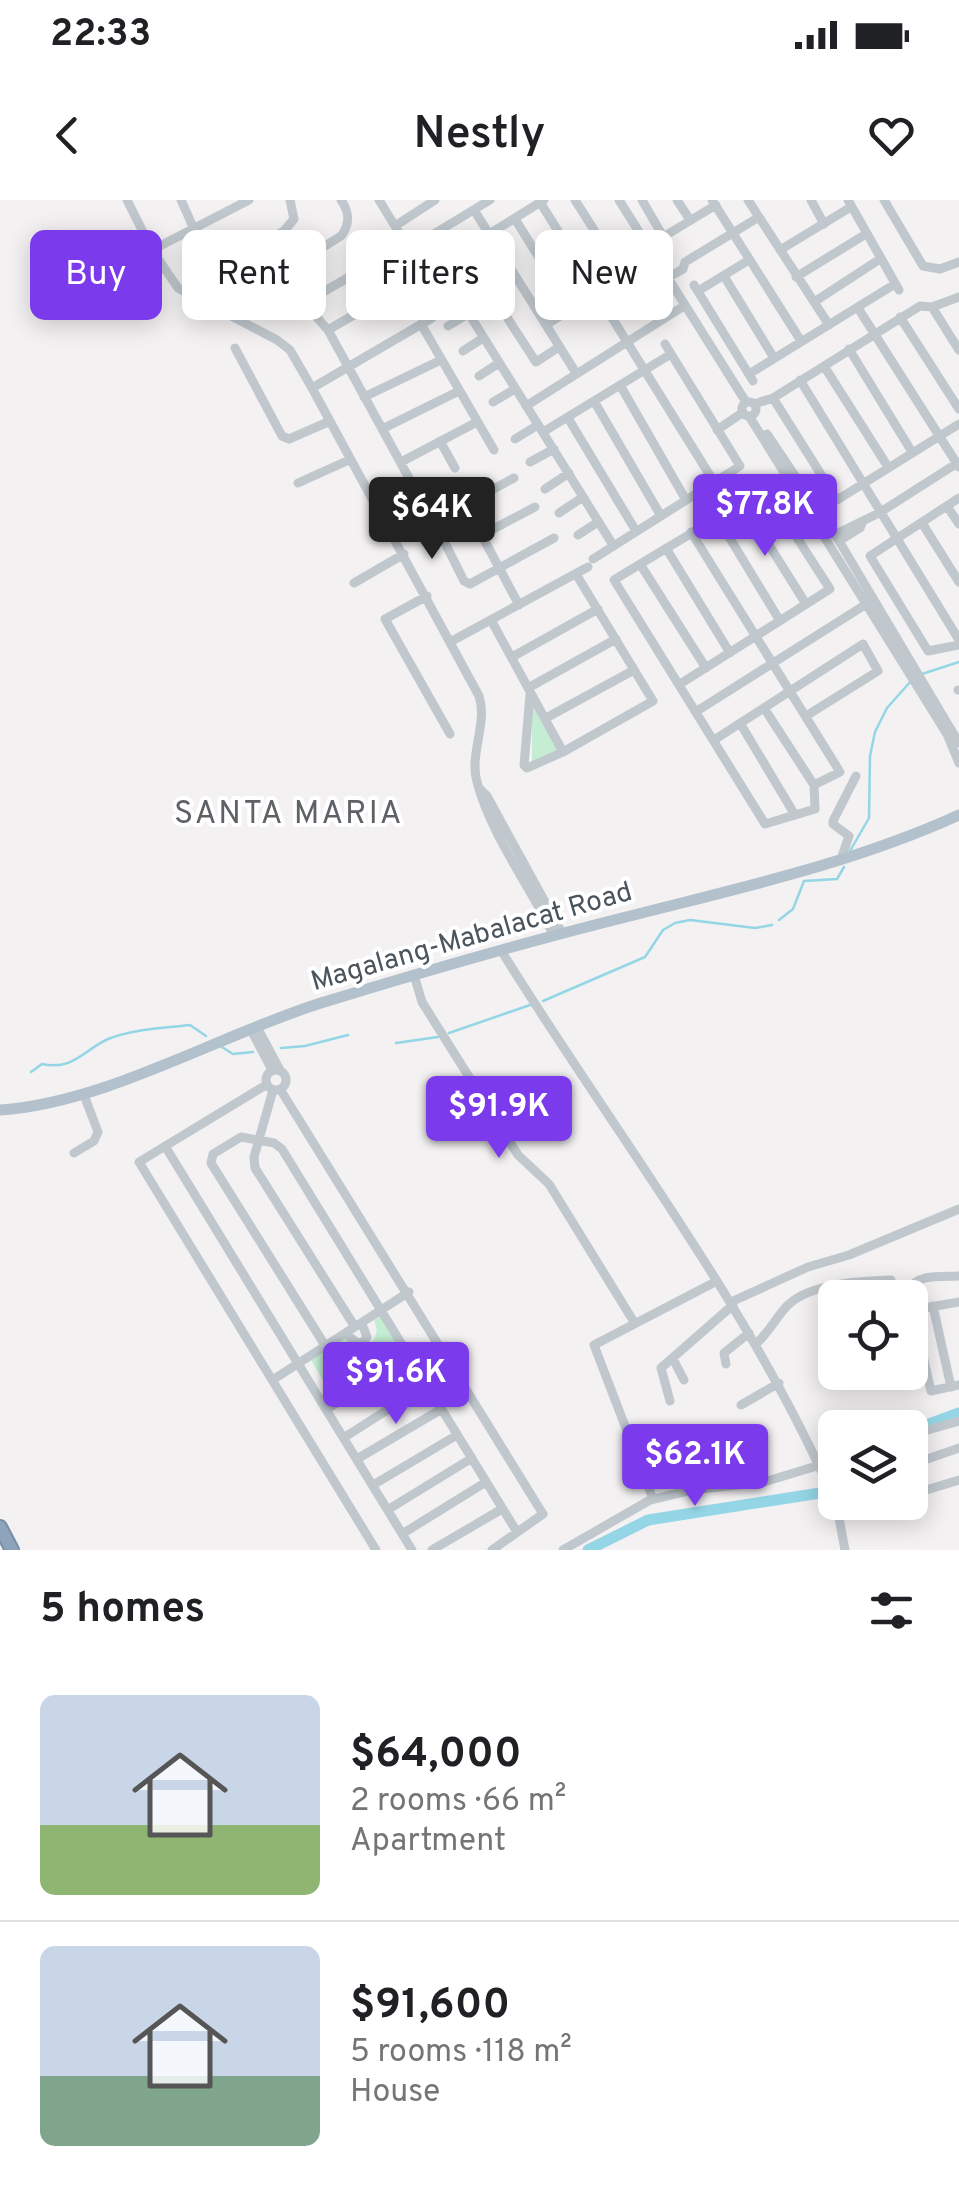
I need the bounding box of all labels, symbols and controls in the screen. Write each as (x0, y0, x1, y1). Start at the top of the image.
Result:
text: 22:33 (50, 11, 151, 60)
text: Nestly (414, 107, 545, 164)
icon: back (40, 108, 95, 163)
icon: heart (864, 108, 919, 163)
chip: Buy (30, 230, 162, 320)
chip: Rent (182, 230, 326, 320)
chip: Filters (346, 230, 515, 320)
chip: New (535, 230, 673, 320)
pin: $77.8K (684, 474, 846, 559)
pin: $64K (373, 477, 491, 562)
text: $77.8K (715, 486, 815, 526)
text: $64K (391, 489, 473, 529)
district label: SANTA MARIA (174, 795, 404, 835)
street label: Magalang-Mabalacat Road (307, 875, 637, 1001)
pin: $91.9K (418, 1076, 580, 1161)
text: $91.9K (448, 1088, 550, 1128)
map controls (818, 1280, 928, 1520)
button: locate (818, 1280, 928, 1390)
pin: $91.6K (315, 1342, 477, 1427)
text: $91.6K (345, 1354, 447, 1394)
button: layers (818, 1410, 928, 1520)
pin: $62.1K (614, 1424, 776, 1509)
text: $62.1K (644, 1436, 746, 1476)
icon: filters (864, 1583, 919, 1638)
text: 5 homes (40, 1584, 205, 1637)
text: $64,000 (350, 1729, 522, 1782)
icon: home (120, 1735, 240, 1855)
text: 2 rooms · 66 m² (350, 1782, 566, 1822)
text: Apartment (350, 1822, 506, 1862)
text: $91,600 (350, 1980, 510, 2033)
icon: home (120, 1986, 240, 2106)
text: 5 rooms · 118 m² (350, 2033, 572, 2073)
text: House (350, 2073, 440, 2113)

